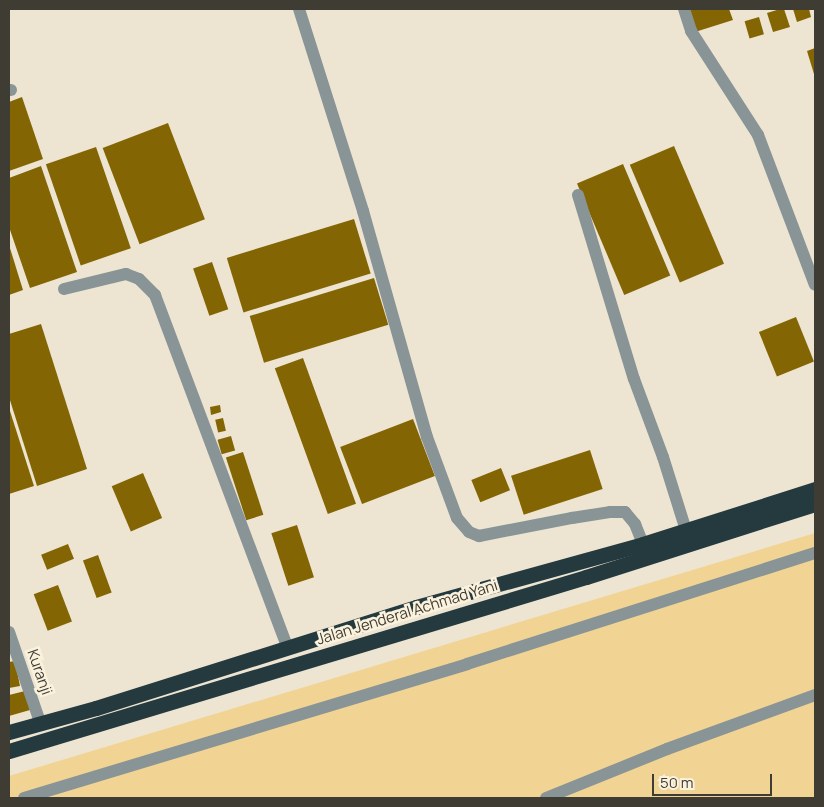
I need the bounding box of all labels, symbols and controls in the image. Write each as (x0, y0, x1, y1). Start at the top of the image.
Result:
street label: Jalan Jenderal Achmad Yani (314, 576, 500, 648)
street label: Kuranji (24, 647, 56, 697)
scale bar (654, 764, 774, 796)
text: 50 m (660, 772, 694, 793)

